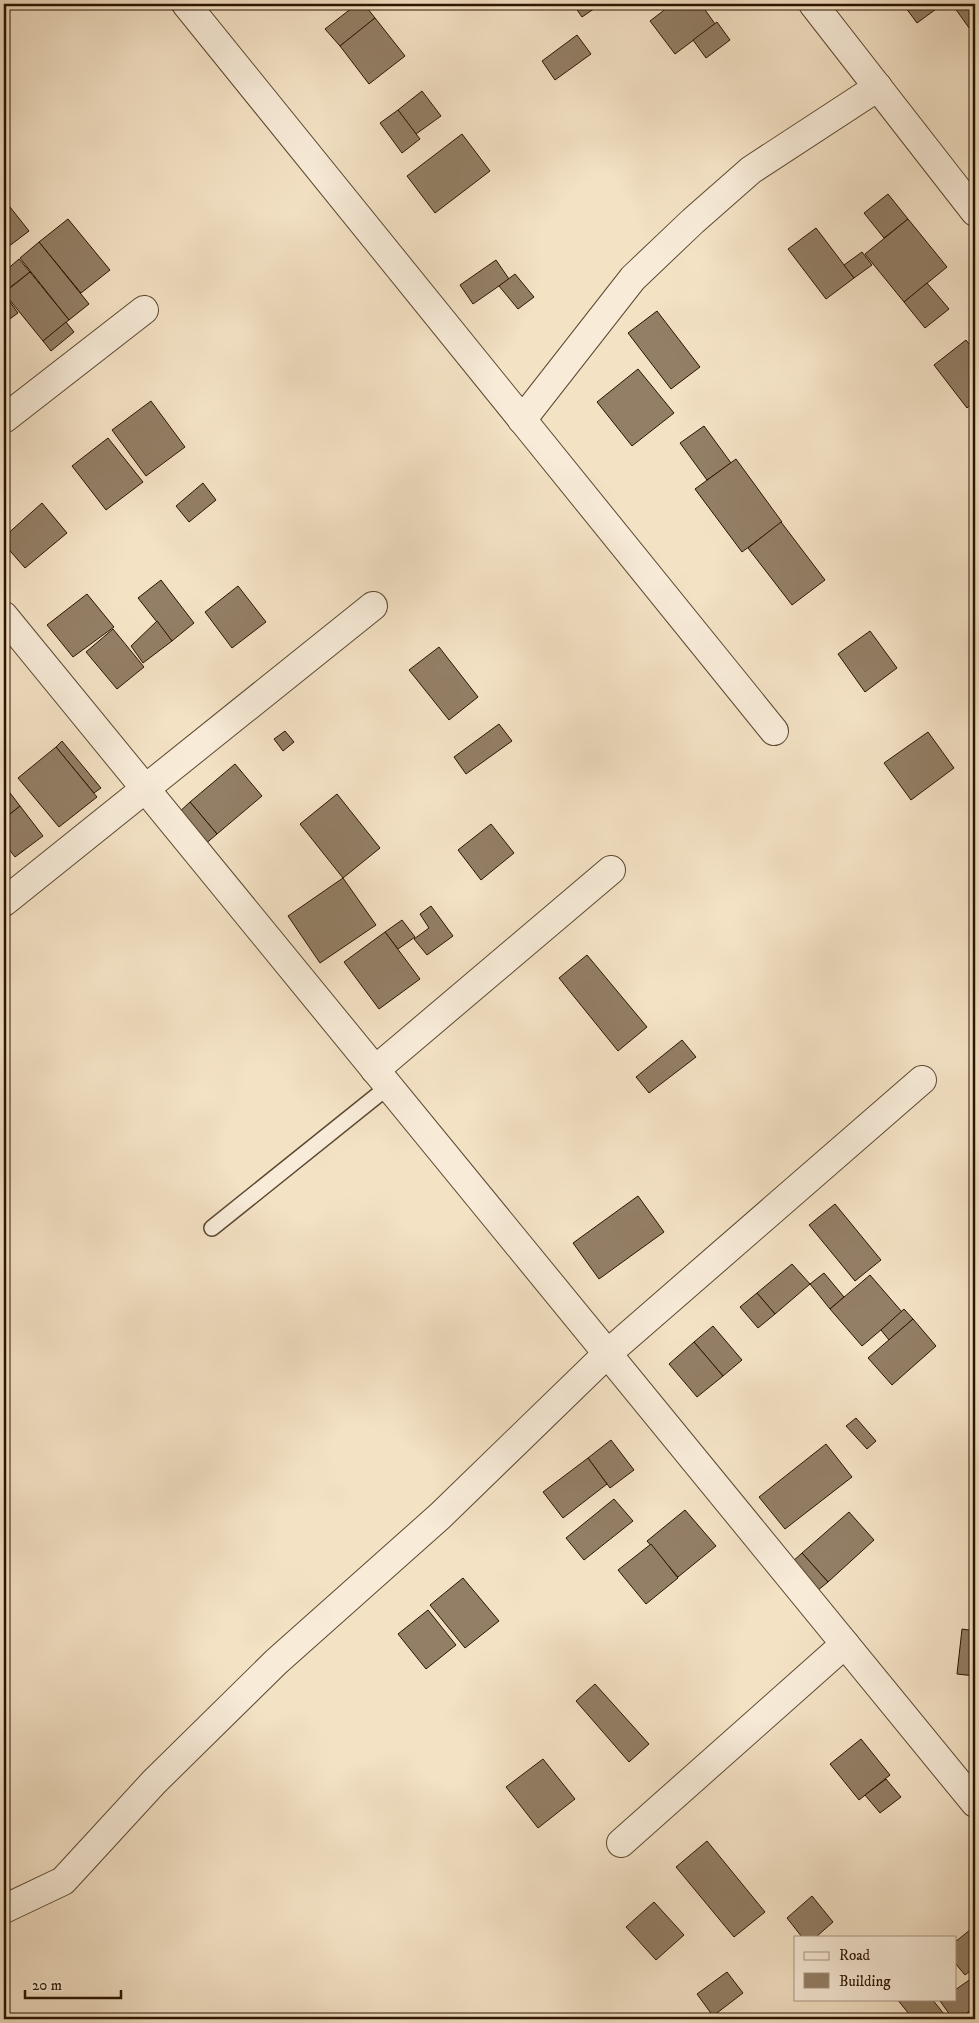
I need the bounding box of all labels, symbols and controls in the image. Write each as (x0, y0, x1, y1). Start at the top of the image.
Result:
legend (794, 1936, 956, 2000)
text: Road (839, 1946, 871, 1965)
scale bar (25, 1968, 121, 2000)
text: Building (839, 1972, 891, 1991)
text: 20 m (32, 1976, 62, 1995)

